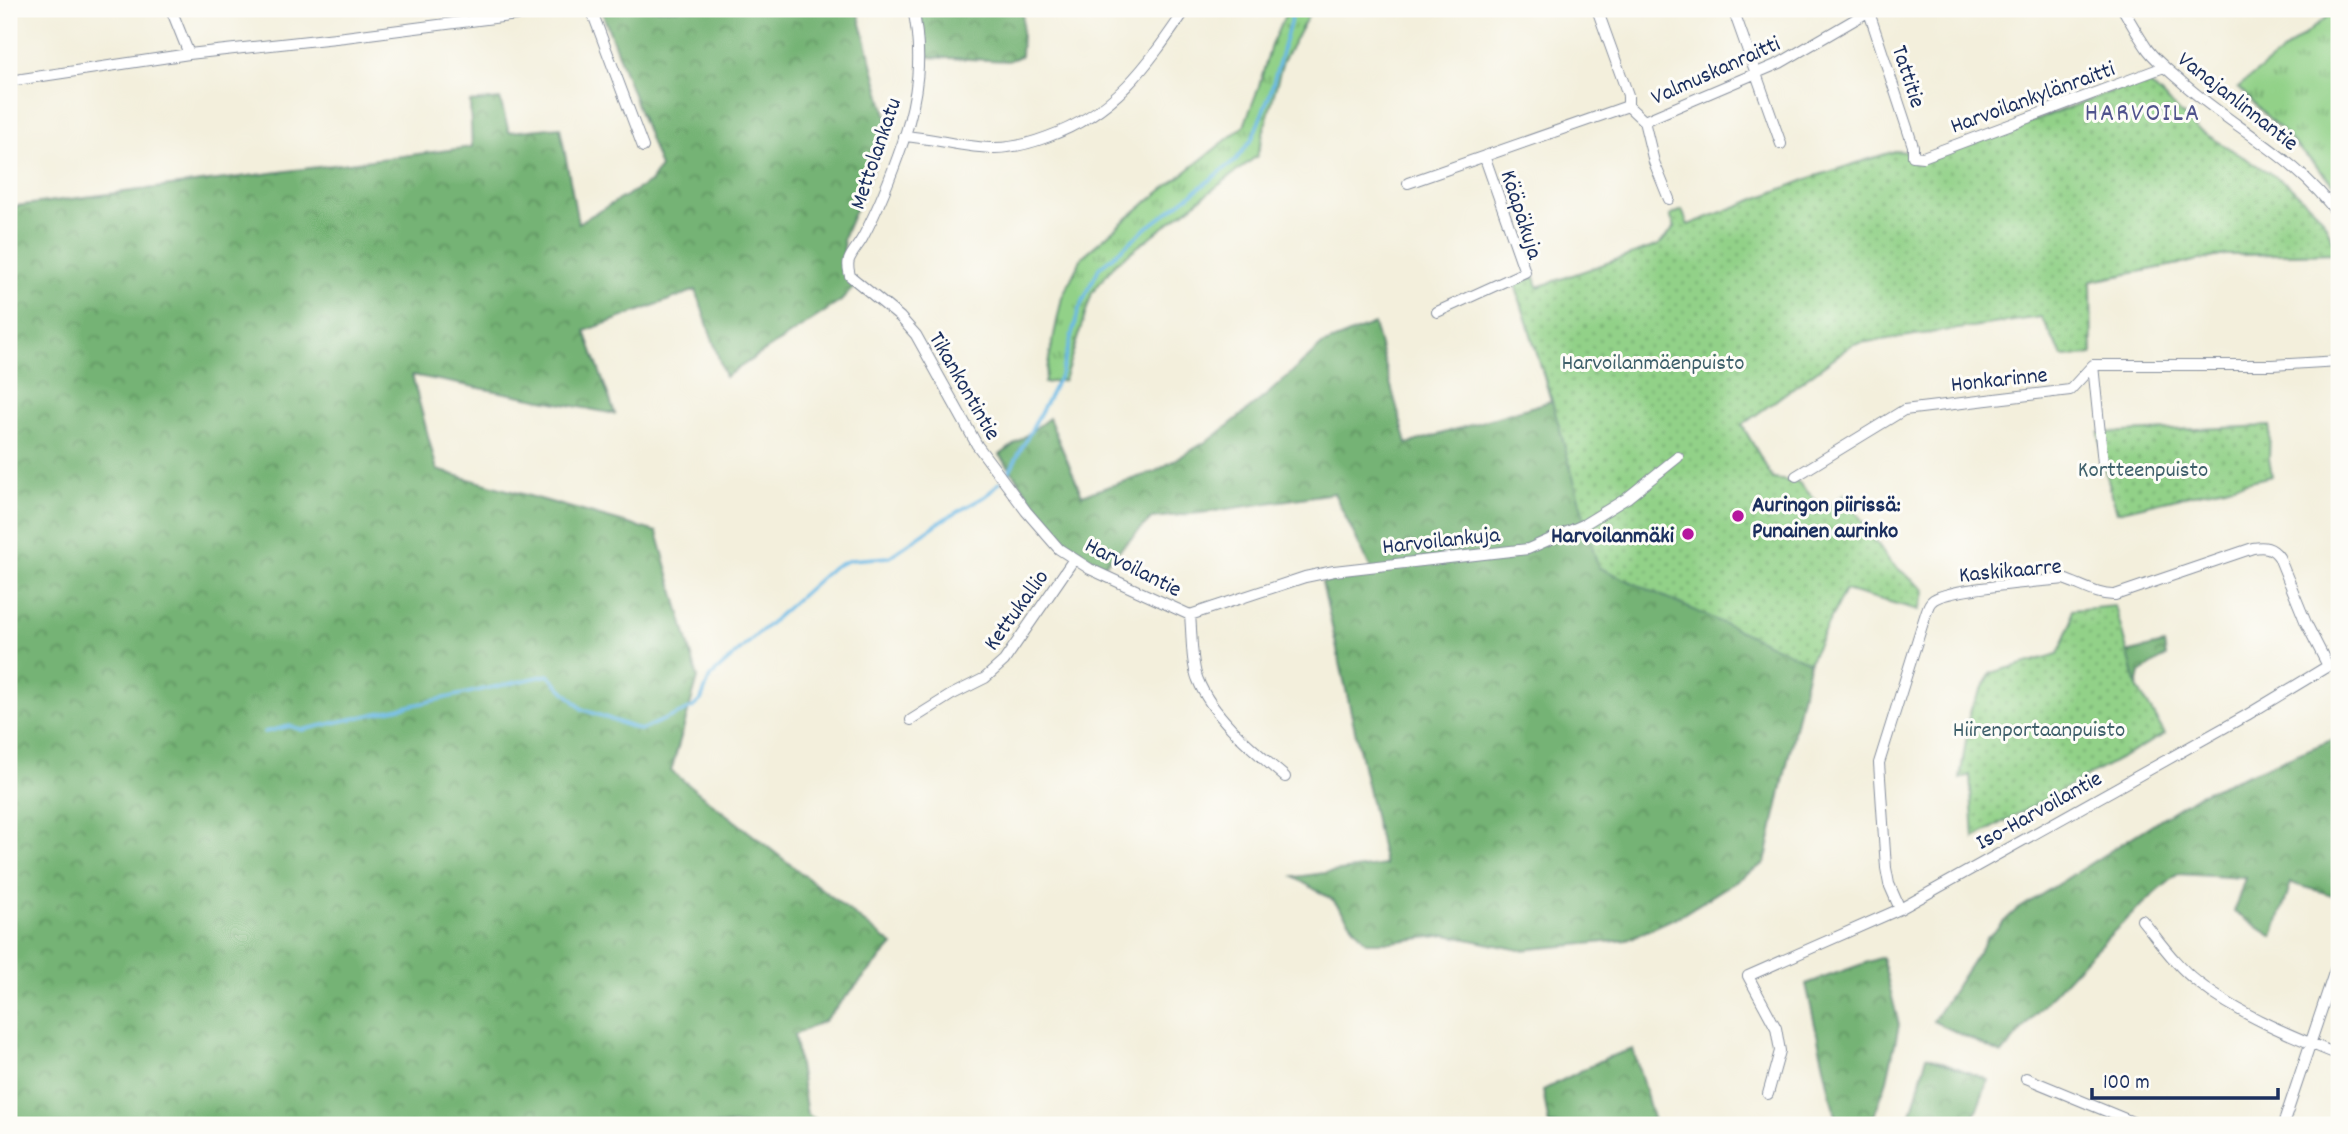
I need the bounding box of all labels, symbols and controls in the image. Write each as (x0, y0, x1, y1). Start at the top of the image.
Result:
street label: Valmuskanraitti (1647, 29, 1786, 115)
street label: Tattitie (1881, 42, 1932, 113)
street label: Vanajanlinnantie (2169, 45, 2304, 161)
street label: Harvoilankylänraitti (1946, 54, 2120, 144)
street label: Mettolankatu (843, 94, 912, 214)
district label: HARVOILA (2085, 96, 2201, 133)
street label: Kääpäkuja (1490, 166, 1550, 265)
street label: Tikankontintie (919, 326, 1007, 447)
park label: Harvoilanmäenpuisto (1561, 348, 1745, 381)
street label: Honkarinne (1949, 360, 2049, 403)
park label: Kortteenpuisto (2078, 455, 2208, 488)
place label: Auringon piirissä: Punainen aurinko (1752, 490, 1901, 549)
marker: Auringon piirissä: Punainen aurinko (1730, 508, 1746, 524)
street label: Harvoilankuja (1381, 520, 1503, 565)
place label: Harvoilanmäki (1551, 521, 1675, 554)
marker: Harvoilanmäki (1680, 526, 1696, 542)
street label: Harvoilantie (1078, 531, 1187, 608)
street label: Kaskikaarre (1958, 552, 2063, 593)
street label: Kettukallio (977, 564, 1059, 658)
park label: Hiirenportaanpuisto (1953, 715, 2125, 748)
street label: Iso-Harvoilantie (1971, 764, 2109, 860)
scale bar (2092, 1057, 2278, 1101)
text: 100 m (2103, 1069, 2150, 1099)

